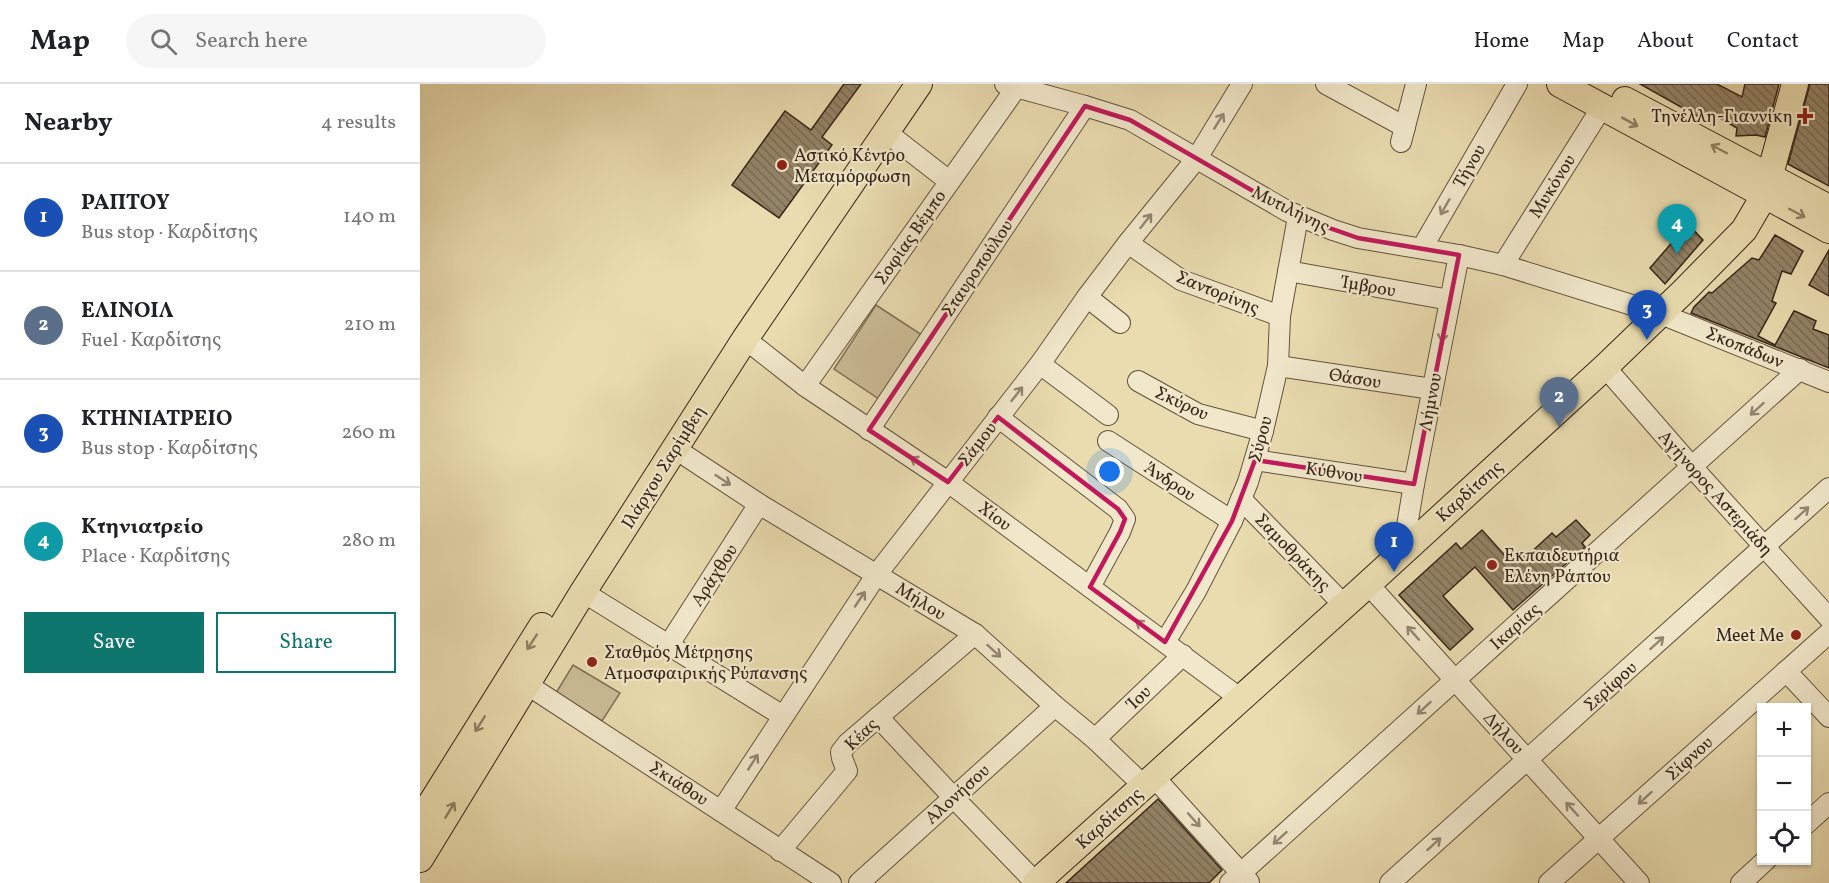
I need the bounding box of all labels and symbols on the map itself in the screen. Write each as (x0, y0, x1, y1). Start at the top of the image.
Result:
place label: Τηνέλλη-Γιαννίκη (1651, 105, 1793, 130)
marker: Τηνέλλη-Γιαννίκη (1798, 109, 1812, 123)
one-way arrow (1214, 113, 1226, 130)
one-way arrow (1621, 116, 1638, 128)
street label: Τήνου (1448, 140, 1493, 193)
one-way arrow (1710, 143, 1728, 154)
place label: Αστικό Κέντρο Μεταμόρφωση (794, 144, 911, 190)
street label: Μυκόνου (1524, 150, 1583, 223)
marker: Αστικό Κέντρο Μεταμόρφωση (775, 158, 789, 172)
street label: Μυτιλήνης (1247, 181, 1334, 240)
street label: Σοφίας Βέμπο (869, 185, 953, 290)
one-way arrow (1439, 198, 1451, 215)
pin: 4 (1658, 204, 1696, 254)
one-way arrow (1787, 208, 1805, 219)
one-way arrow (1140, 213, 1153, 229)
street label: Σταυροπούλου (937, 215, 1020, 322)
street label: Σαντορίνης (1172, 265, 1263, 321)
street label: Ίμβρου (1338, 270, 1397, 304)
pin: 3 (1628, 290, 1666, 340)
street label: Σκοπάδων (1702, 321, 1787, 375)
one-way arrow (1437, 322, 1448, 342)
street label: Θάσου (1327, 363, 1383, 396)
street label: Λήμνου (1414, 371, 1449, 434)
pin: 2 (1540, 378, 1578, 427)
street label: Σκύρου (1150, 381, 1212, 428)
one-way arrow (1010, 386, 1023, 402)
street label: Ιλάρχου Σαρίμβεη (616, 401, 712, 534)
one-way arrow (1749, 402, 1764, 416)
street label: Σύρου (1243, 413, 1280, 465)
street label: Σάμου (953, 417, 1004, 473)
street label: Αγήνορος Αστεριάδη (1652, 426, 1778, 562)
street label: Καρδίτσης (1431, 455, 1509, 529)
one-way arrow (910, 456, 927, 468)
street label: Άνδρου (1139, 456, 1200, 508)
your location (1095, 457, 1124, 486)
street label: Κύθνου (1303, 457, 1364, 490)
one-way arrow (715, 474, 732, 487)
street label: Χίου (972, 496, 1016, 538)
one-way arrow (1794, 506, 1809, 520)
street label: Σαμοθράκης (1248, 508, 1336, 598)
pin: 1 (1374, 522, 1414, 572)
street label: Αράχθου (686, 540, 745, 612)
place label: Εκπαιδευτήρια Ελένη Ράπτου (1504, 544, 1620, 590)
marker: Εκπαιδευτήρια Ελένη Ράπτου (1485, 558, 1499, 572)
street label: Μήλου (890, 577, 950, 627)
one-way arrow (855, 591, 867, 608)
street label: Ικαρίας (1485, 598, 1547, 657)
one-way arrow (1136, 620, 1152, 633)
place label: Meet Me (1716, 624, 1784, 649)
one-way arrow (1406, 626, 1420, 641)
marker: Meet Me (1789, 628, 1803, 642)
one-way arrow (526, 633, 538, 650)
one-way arrow (1649, 636, 1664, 650)
place label: Σταθμός Μέτρησης Ατμοσφαιρικής Ρύπανσης (604, 641, 807, 687)
one-way arrow (987, 644, 1002, 658)
marker: Σταθμός Μέτρησης Ατμοσφαιρικής Ρύπανσης (585, 655, 599, 669)
street label: Σερίφου (1579, 656, 1643, 718)
street label: Ίου (1121, 681, 1158, 717)
one-way arrow (1417, 701, 1432, 715)
street label: Δήλου (1477, 707, 1529, 761)
street label: Κέας (840, 713, 884, 757)
one-way arrow (474, 715, 486, 732)
street label: Σίφνου (1661, 731, 1719, 787)
one-way arrow (747, 754, 759, 770)
street label: Σκιάθου (644, 756, 712, 813)
street label: Αλονήσου (920, 759, 996, 831)
street label: Καρδίτσης (1071, 782, 1149, 856)
one-way arrow (1637, 791, 1652, 805)
one-way arrow (444, 801, 457, 818)
one-way arrow (1565, 801, 1579, 816)
one-way arrow (1187, 812, 1201, 827)
one-way arrow (1272, 831, 1287, 845)
one-way arrow (1426, 837, 1441, 851)

